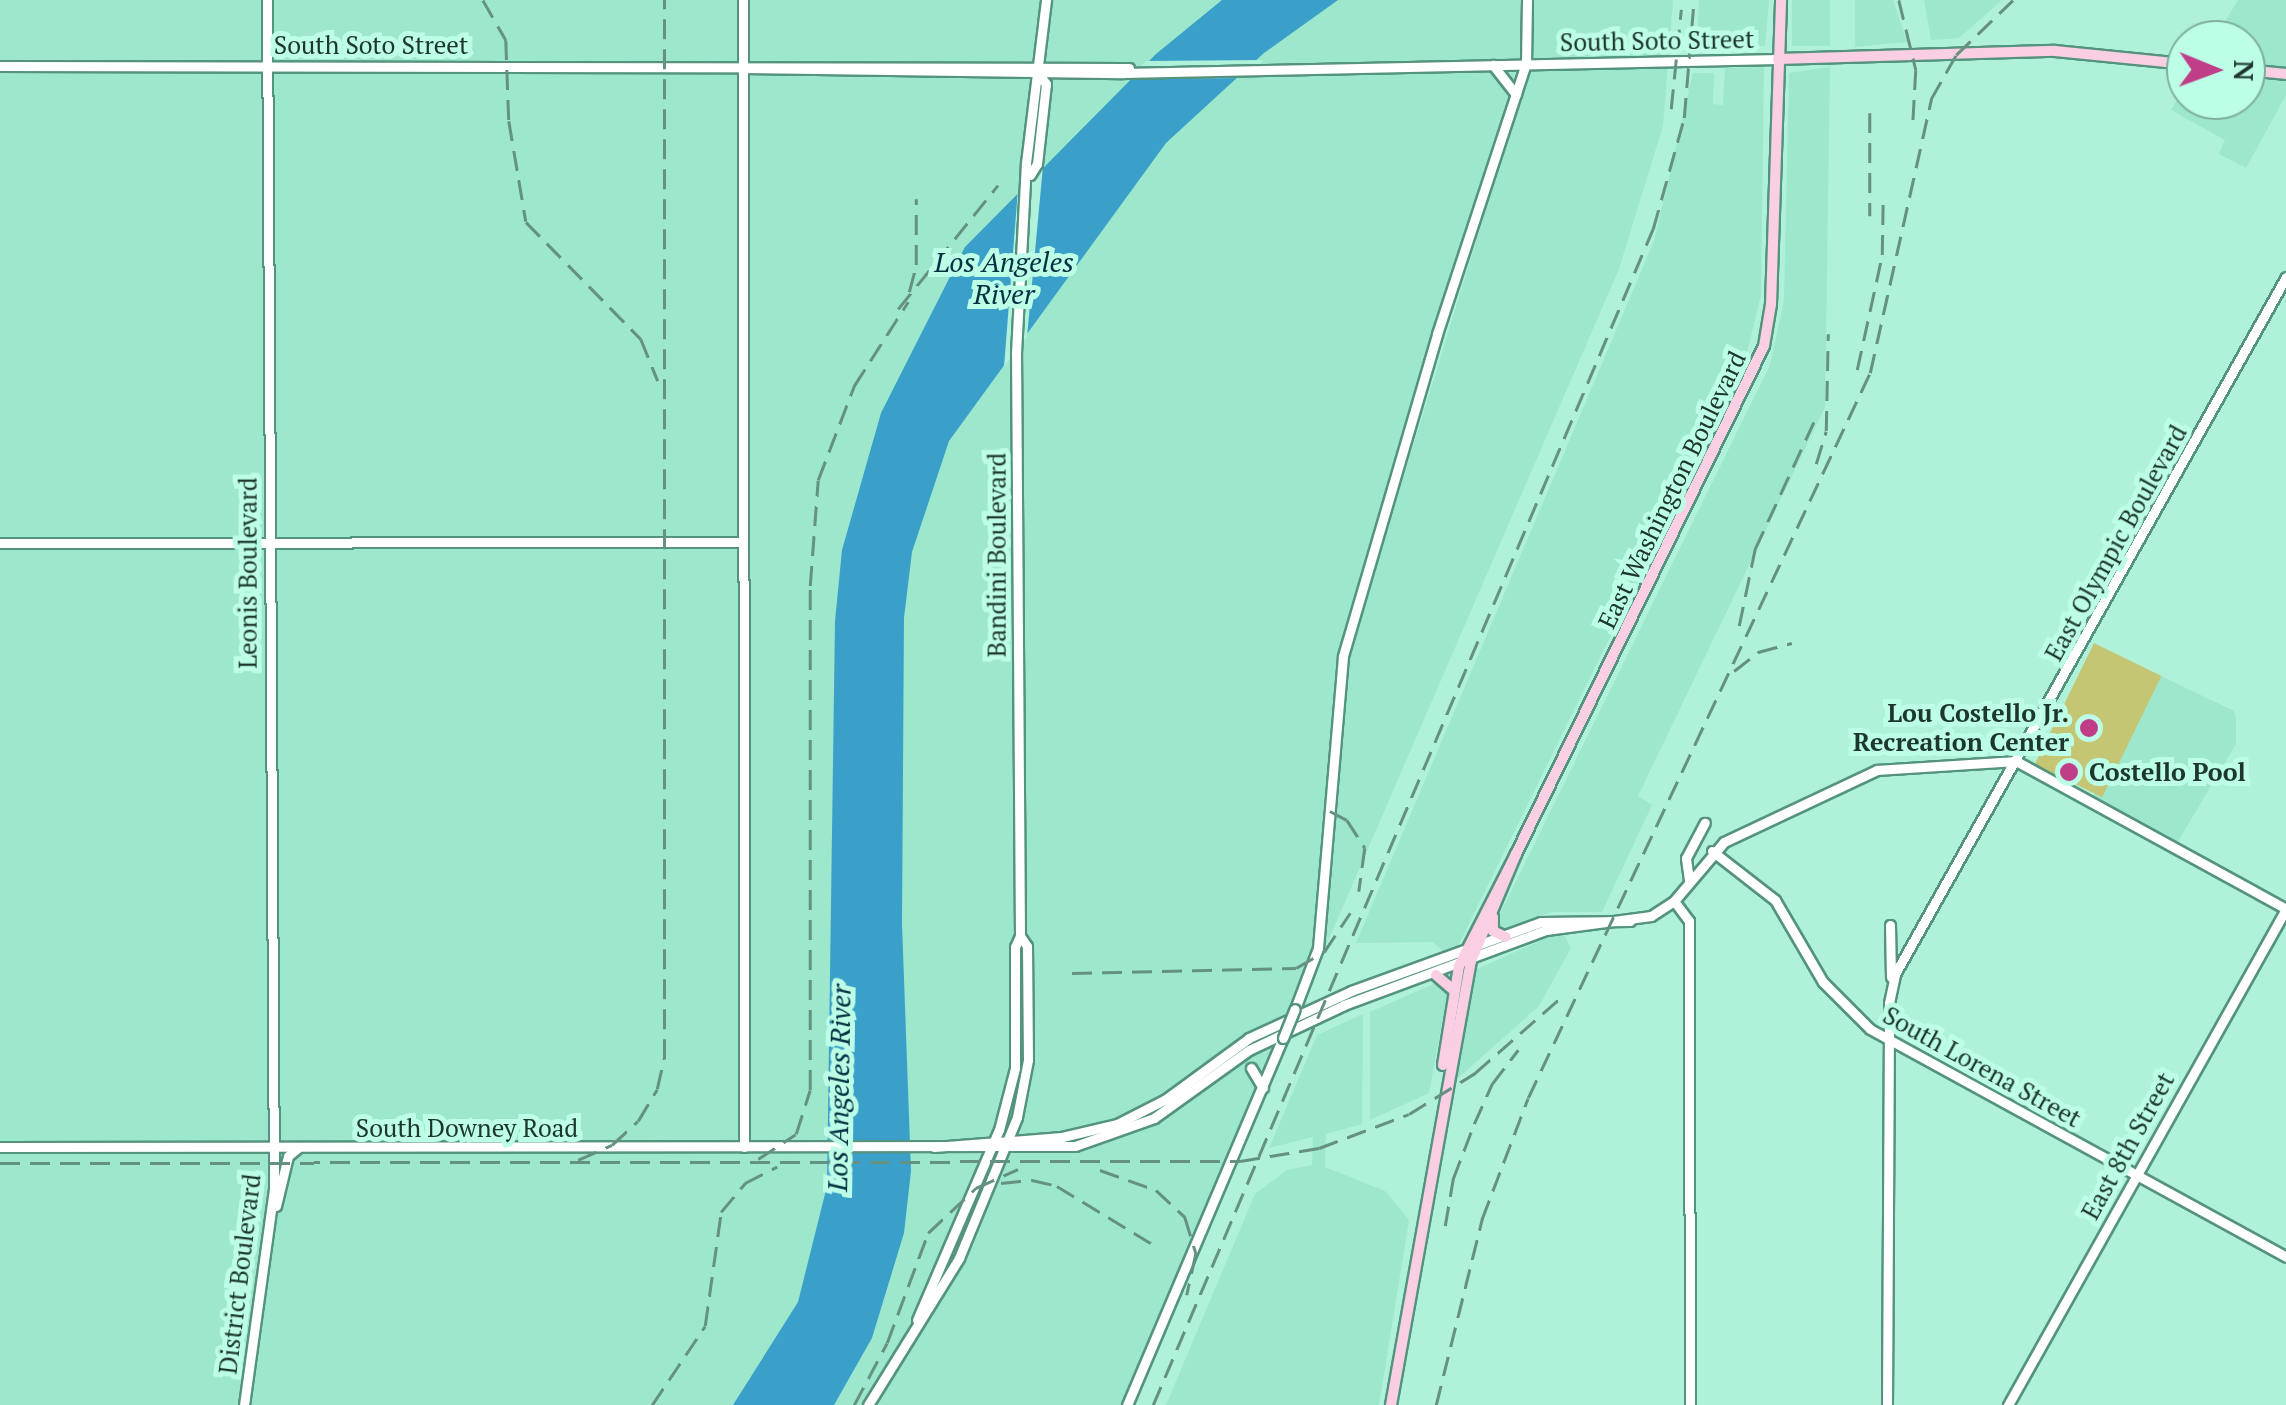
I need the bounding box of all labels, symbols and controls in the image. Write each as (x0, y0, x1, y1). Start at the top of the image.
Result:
north arrow (2166, 20, 2266, 120)
street label: South Soto Street (1560, 24, 1754, 58)
street label: South Soto Street (274, 30, 468, 60)
text: N (2226, 60, 2263, 81)
water label: Los Angeles River (934, 245, 1074, 311)
street label: East Washington Boulevard (1592, 346, 1752, 634)
street label: East Olympic Boulevard (2039, 420, 2193, 666)
street label: Bandini Boulevard (982, 453, 1012, 657)
street label: Leonis Boulevard (233, 477, 263, 669)
place label: Lou Costello Jr. Recreation Center (1853, 699, 2069, 758)
marker: Lou Costello Jr. Recreation Center (2078, 717, 2100, 739)
place label: Costello Pool (2089, 757, 2246, 787)
marker: Costello Pool (2058, 761, 2080, 783)
water label: Los Angeles River (820, 984, 858, 1192)
street label: South Lorena Street (1878, 1000, 2086, 1134)
street label: East 8th Street (2075, 1067, 2181, 1225)
street label: South Downey Road (356, 1113, 578, 1143)
street label: District Boulevard (213, 1172, 267, 1376)

